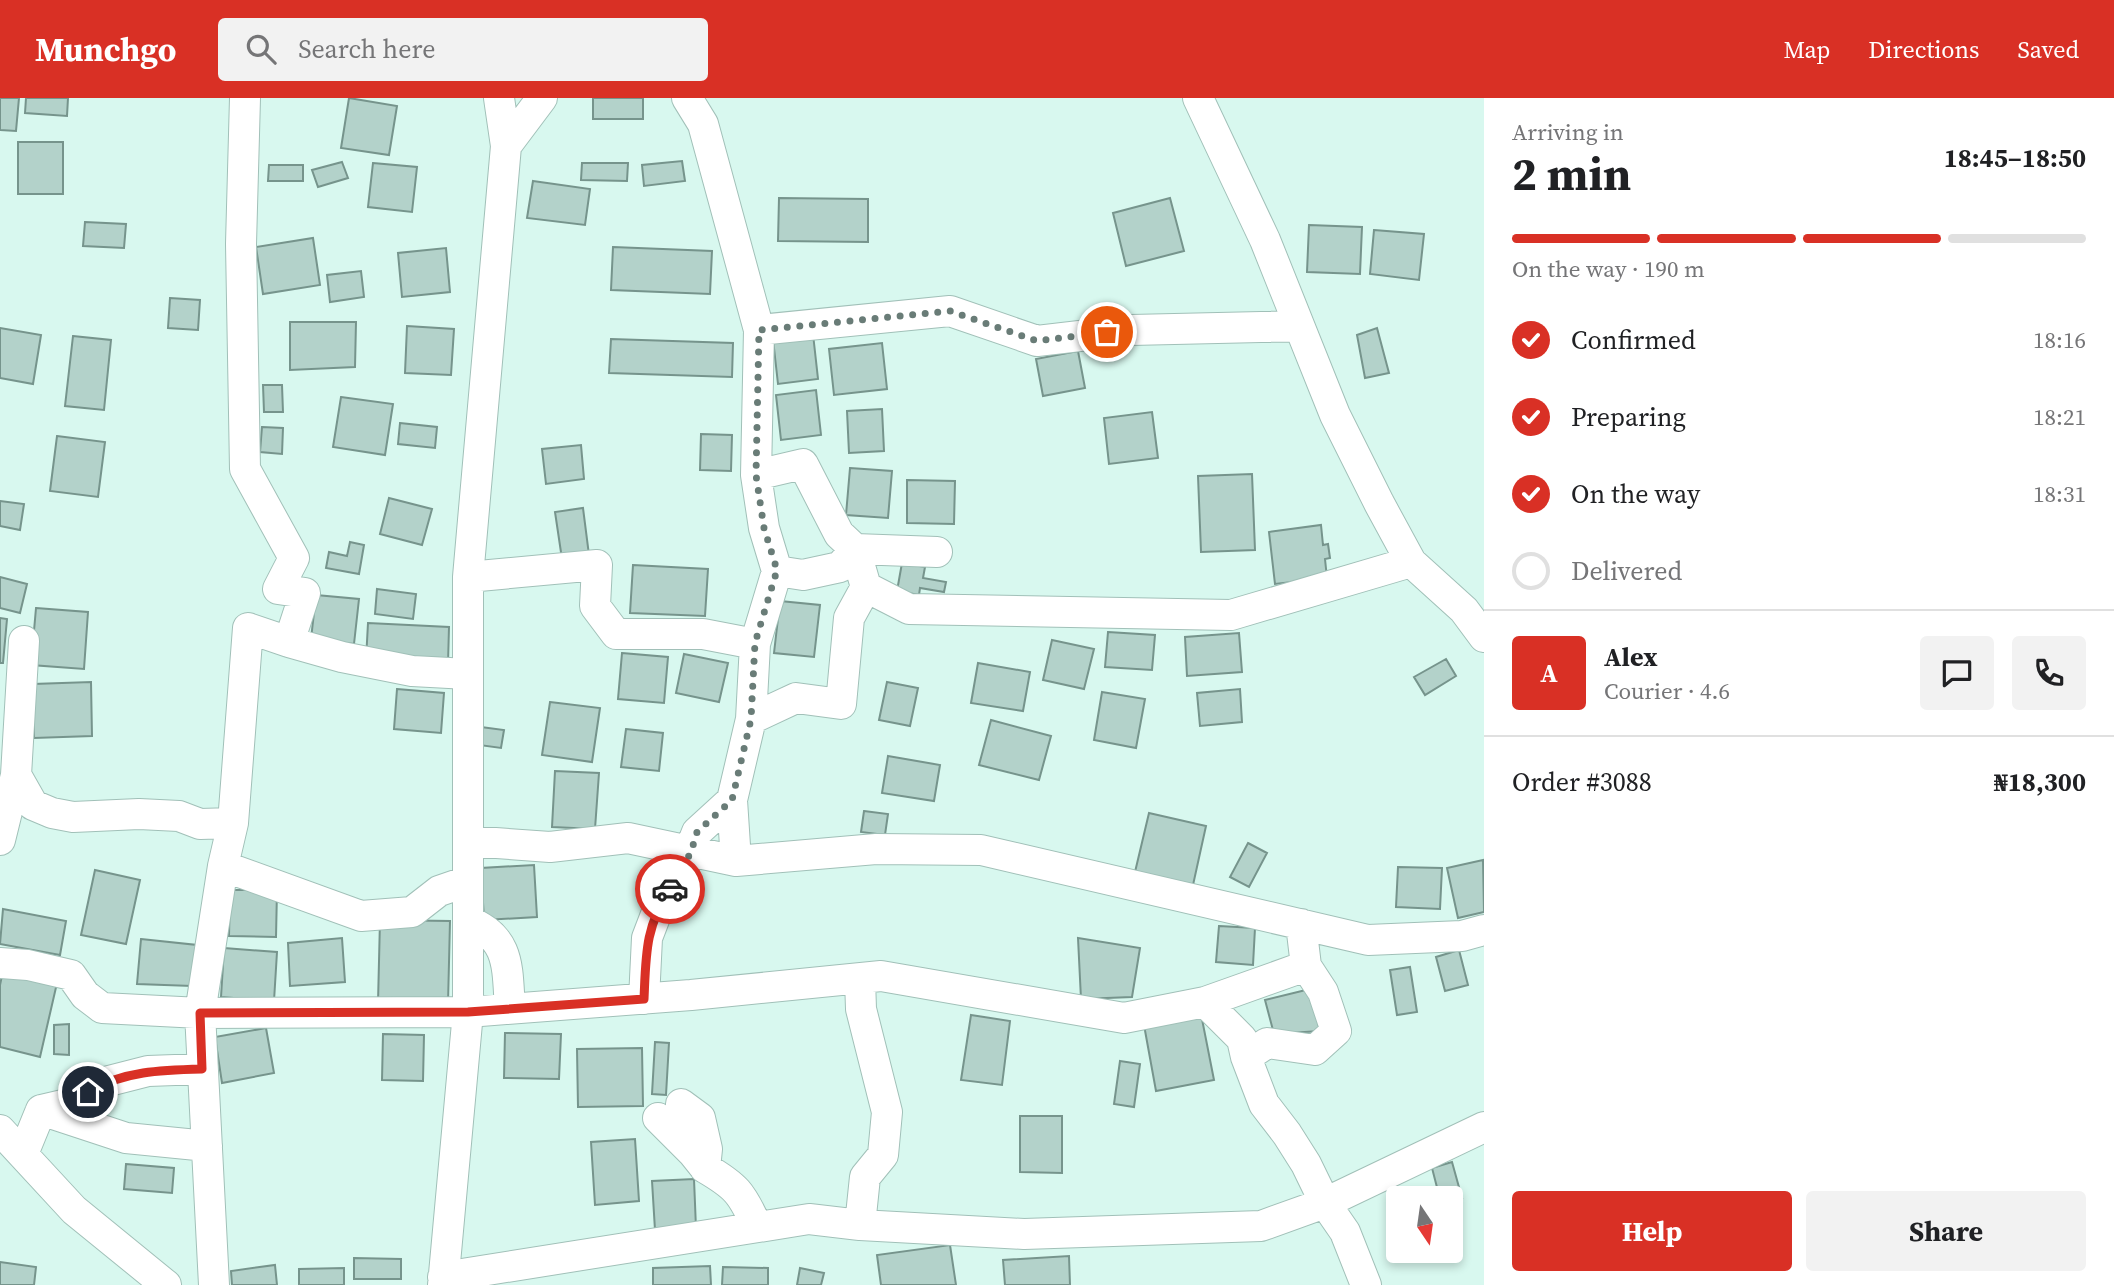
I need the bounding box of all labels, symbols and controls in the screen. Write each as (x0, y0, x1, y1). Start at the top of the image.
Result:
search box (218, 18, 708, 81)
text: Munchgo (35, 27, 176, 72)
icon: search (242, 30, 280, 68)
text: Search here (298, 31, 435, 67)
text: Map (1783, 33, 1830, 66)
text: Directions (1868, 33, 1979, 66)
text: Saved (2017, 33, 2079, 66)
text: Arriving in (1512, 116, 1624, 148)
text: 18:45–18:50 (1944, 140, 2086, 176)
text: 2 min (1512, 142, 1631, 205)
text: On the way · 190 m (1512, 253, 1705, 285)
pin (1077, 302, 1137, 362)
icon: bag (1088, 313, 1126, 351)
icon: check (1512, 321, 1550, 359)
text: Confirmed (1571, 322, 1696, 358)
text: 18:16 (2033, 324, 2086, 356)
icon: check (1512, 398, 1550, 436)
text: Preparing (1571, 399, 1686, 435)
text: 18:21 (2033, 401, 2086, 433)
icon: check (1512, 475, 1550, 513)
text: On the way (1571, 476, 1700, 512)
text: 18:31 (2033, 478, 2086, 510)
text: Delivered (1571, 553, 1682, 589)
button: chat (1920, 636, 1994, 710)
button: phone (2012, 636, 2086, 710)
text: Alex (1604, 639, 1658, 675)
text: A (1540, 655, 1558, 691)
text: Courier · 4.6 (1604, 675, 1730, 707)
text: Order #3088 (1512, 764, 1652, 800)
text: ₦18,300 (1994, 764, 2086, 800)
courier (635, 854, 705, 924)
icon: car (651, 870, 689, 908)
pin (58, 1062, 118, 1122)
icon: home (69, 1073, 107, 1111)
north arrow (1386, 1186, 1463, 1264)
map controls (1386, 1186, 1463, 1263)
button: Help (1512, 1191, 1792, 1271)
button: Share (1806, 1191, 2086, 1271)

